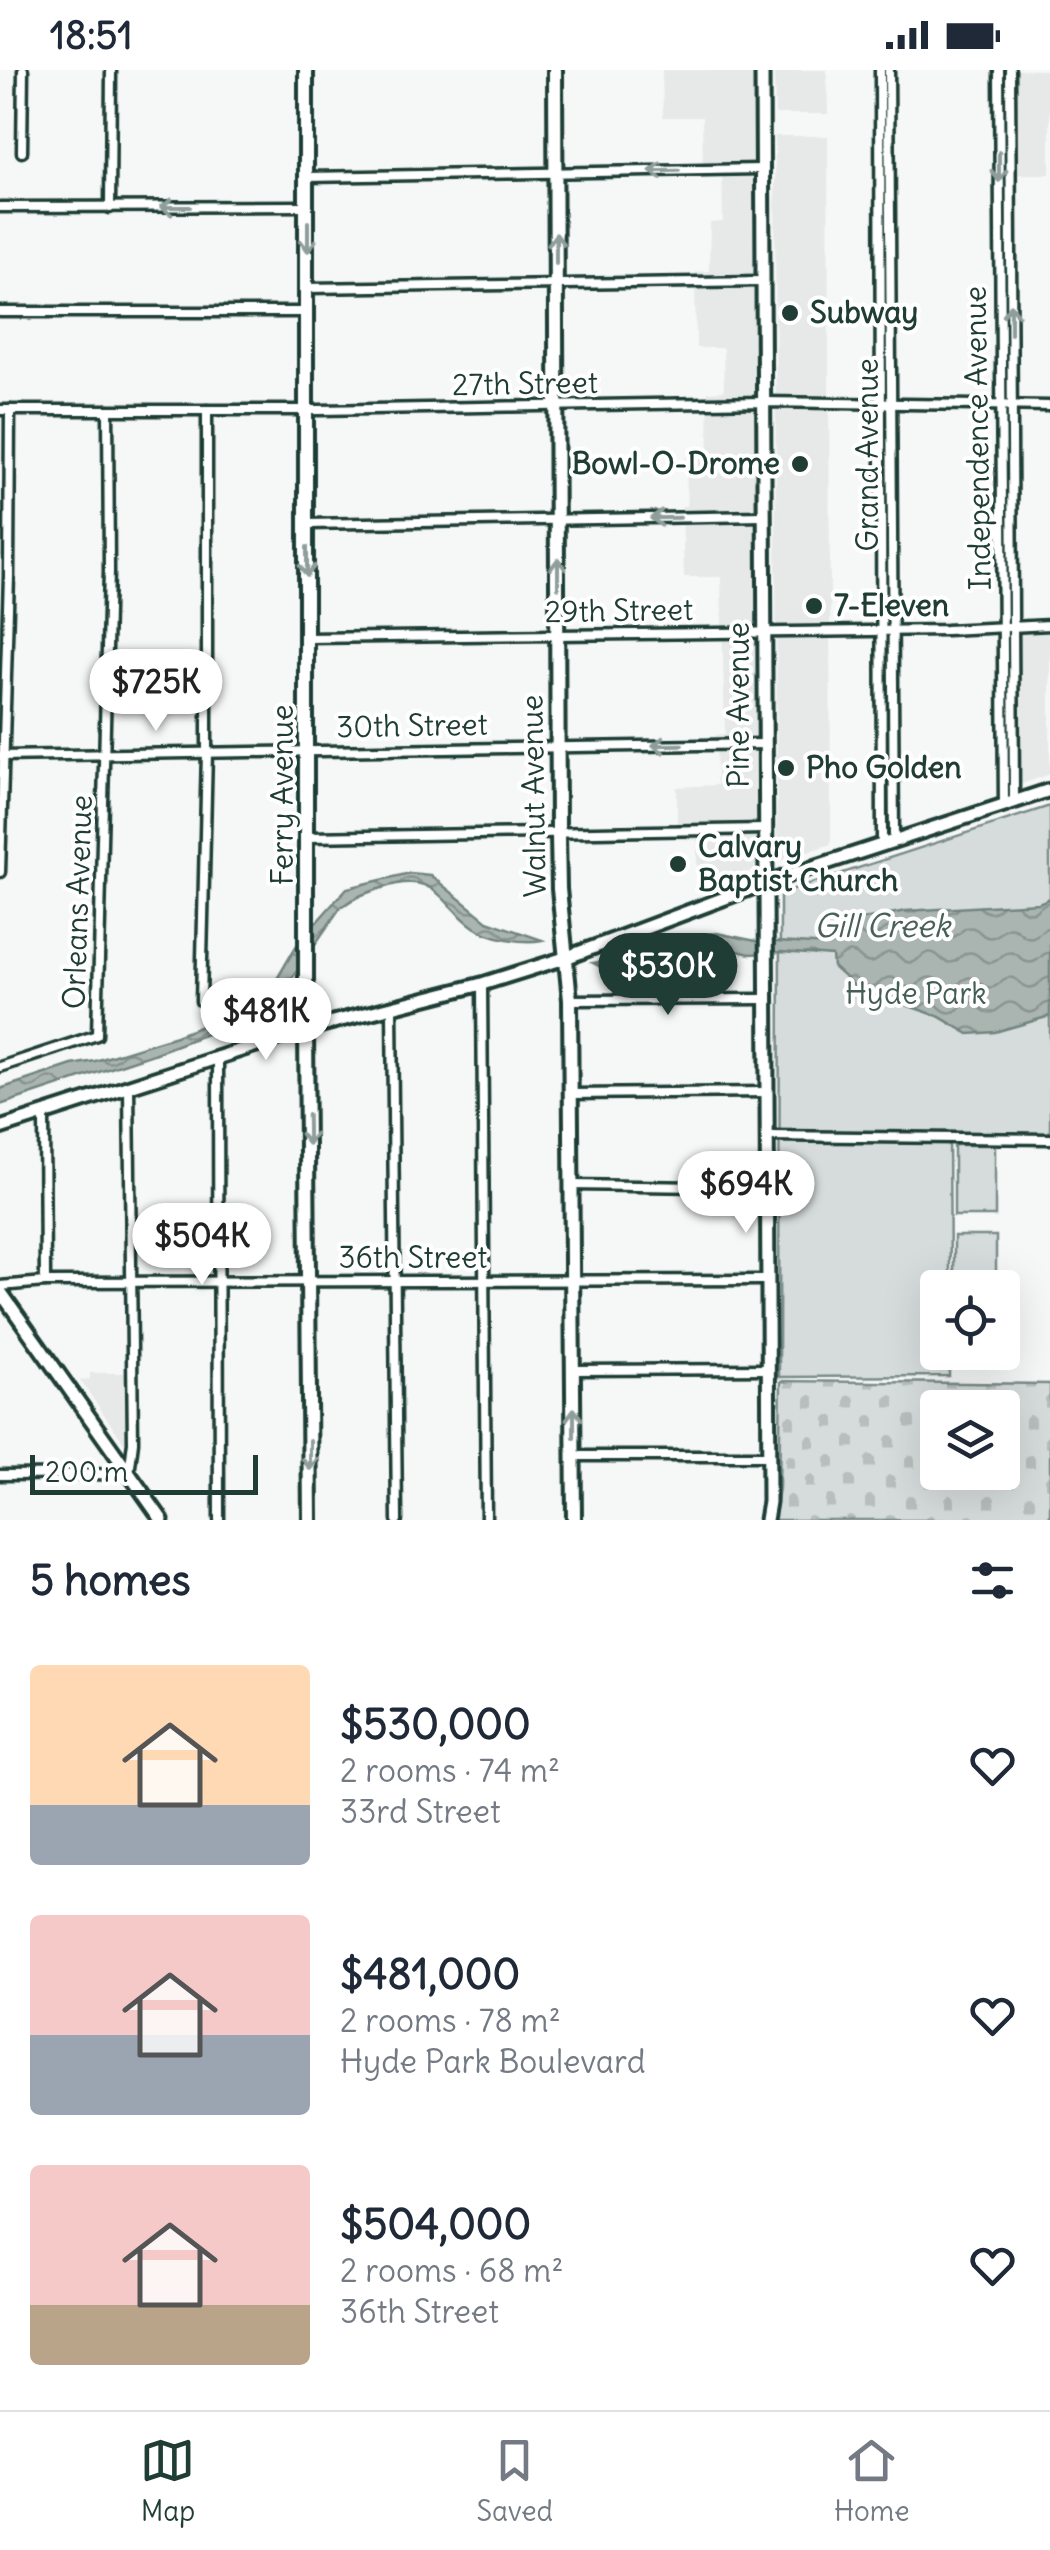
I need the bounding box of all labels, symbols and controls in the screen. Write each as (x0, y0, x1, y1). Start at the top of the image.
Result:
text: 18:51 (50, 12, 133, 59)
one-way arrow (990, 150, 1008, 183)
one-way arrow (648, 162, 680, 181)
one-way arrow (160, 198, 192, 216)
one-way arrow (298, 220, 318, 253)
one-way arrow (546, 233, 566, 266)
street label: Independence Avenue (955, 286, 999, 590)
place label: Subway (810, 293, 918, 331)
marker: Subway (779, 302, 801, 324)
one-way arrow (1002, 304, 1020, 336)
street label: Grand Avenue (848, 358, 886, 552)
street label: 27th Street (452, 363, 598, 403)
place label: Bowl-O-Drome (572, 444, 780, 482)
marker: Bowl-O-Drome (789, 453, 811, 475)
one-way arrow (650, 508, 682, 528)
one-way arrow (298, 546, 317, 578)
one-way arrow (548, 558, 568, 590)
place label: 7-Eleven (834, 586, 949, 624)
street label: 29th Street (544, 590, 693, 630)
marker: 7-Eleven (803, 595, 825, 617)
street label: Pine Avenue (719, 622, 757, 788)
pin: $725K (86, 649, 226, 734)
text: $725K (111, 661, 201, 702)
street label: Walnut Avenue (512, 694, 554, 898)
street label: Ferry Avenue (263, 705, 301, 885)
street label: 30th Street (336, 705, 488, 745)
one-way arrow (651, 736, 684, 754)
place label: Pho Golden (806, 748, 962, 786)
marker: Pho Golden (775, 757, 797, 779)
street label: Orleans Avenue (54, 794, 100, 1010)
place label: Calvary Baptist Church (698, 827, 898, 899)
marker: Calvary Baptist Church (667, 853, 689, 875)
water label: Gill Creek (814, 905, 953, 946)
pin: $530K (598, 933, 738, 1018)
text: $530K (620, 945, 716, 986)
park label: Hyde Park (845, 974, 987, 1012)
pin: $481K (196, 978, 336, 1063)
text: $481K (222, 990, 310, 1031)
one-way arrow (298, 1113, 317, 1145)
pin: $694K (676, 1151, 816, 1236)
text: $694K (700, 1163, 792, 1204)
pin: $504K (132, 1203, 272, 1288)
text: $504K (154, 1215, 250, 1256)
street label: 36th Street (339, 1238, 487, 1276)
map controls (920, 1270, 1020, 1490)
button: locate (920, 1270, 1020, 1370)
button: layers (920, 1390, 1020, 1490)
one-way arrow (564, 1407, 584, 1440)
one-way arrow (300, 1438, 320, 1470)
scale bar (30, 1450, 258, 1494)
text: 200 m (45, 1454, 128, 1490)
icon: filters (965, 1553, 1020, 1608)
text: 5 homes (30, 1554, 191, 1606)
text: $530,000 (340, 1698, 531, 1750)
icon: home (110, 1705, 230, 1825)
icon: heart (965, 1738, 1020, 1793)
text: 2 rooms · 74 m² (340, 1750, 560, 1791)
text: 33rd Street (340, 1791, 501, 1832)
text: $481,000 (340, 1948, 520, 2000)
icon: home (110, 1955, 230, 2075)
icon: heart (965, 1988, 1020, 2043)
text: 2 rooms · 78 m² (340, 2000, 561, 2041)
text: Hyde Park Boulevard (340, 2041, 646, 2082)
text: $504,000 (340, 2198, 531, 2250)
icon: home (110, 2205, 230, 2325)
icon: heart (965, 2238, 1020, 2293)
text: 2 rooms · 68 m² (340, 2250, 563, 2291)
text: 36th Street (340, 2291, 499, 2332)
tab: Map (140, 2433, 195, 2529)
tab: Saved (476, 2433, 553, 2529)
tab: Home (834, 2433, 910, 2529)

